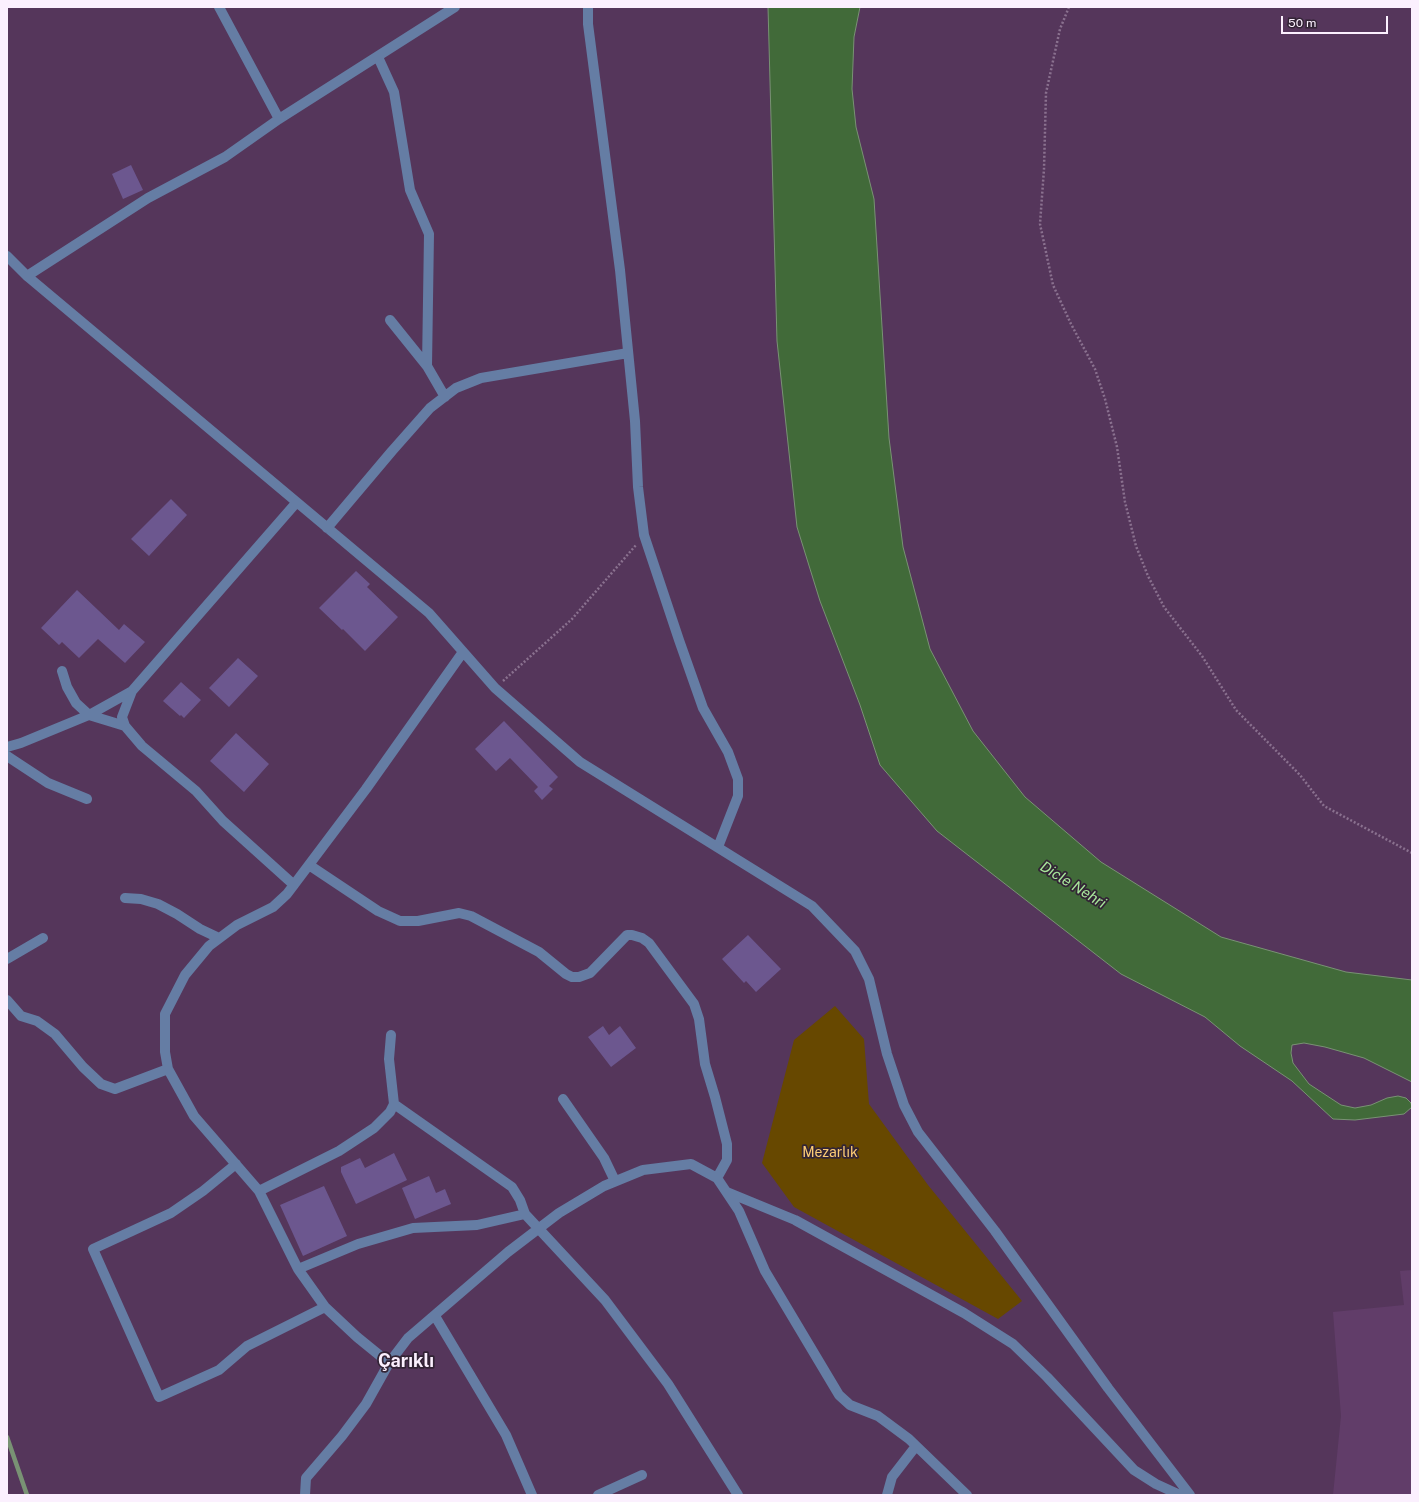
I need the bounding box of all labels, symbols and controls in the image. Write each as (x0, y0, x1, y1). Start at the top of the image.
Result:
scale bar (1283, 8, 1390, 34)
text: 50 m (1288, 16, 1316, 30)
water label: Dicle Nehri (1037, 858, 1109, 912)
park label: Mezarlık (802, 1145, 858, 1161)
district label: Çarıklı (378, 1350, 434, 1372)

